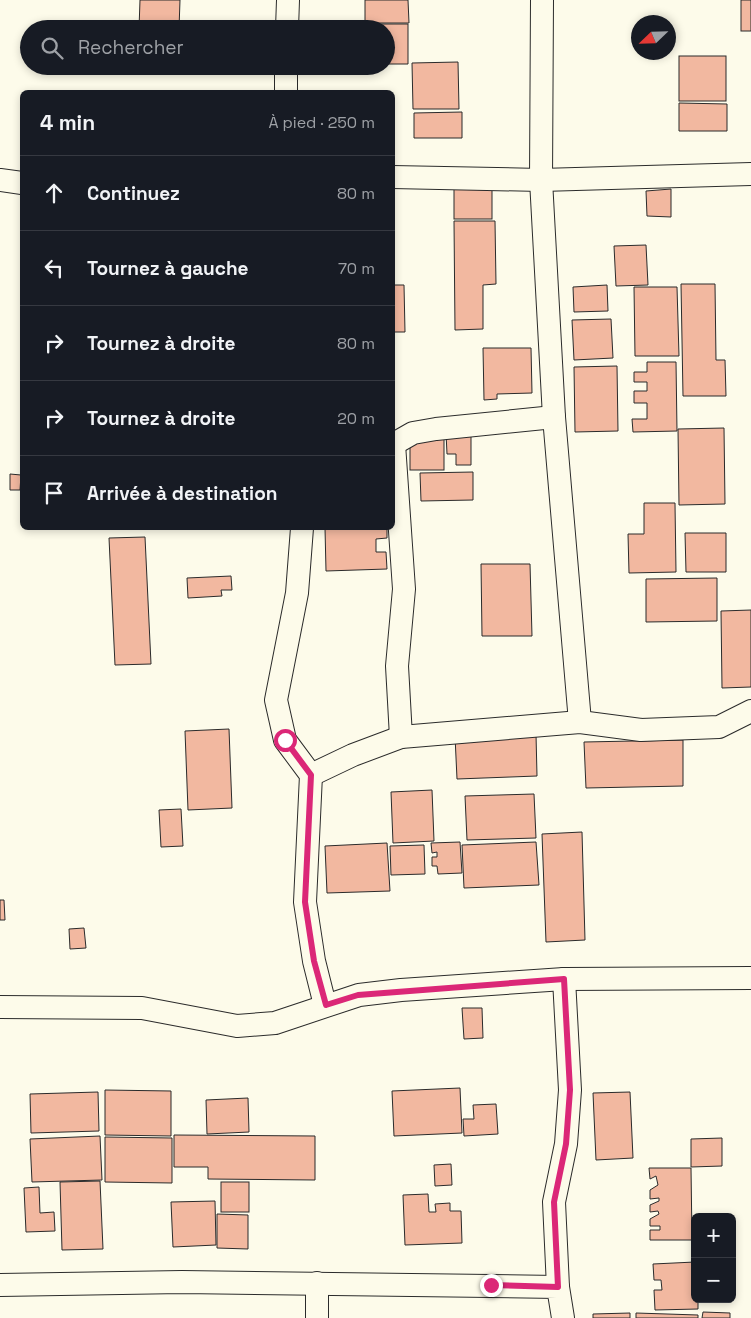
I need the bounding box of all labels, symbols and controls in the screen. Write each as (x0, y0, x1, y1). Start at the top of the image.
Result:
north arrow (631, 15, 676, 60)
search box (20, 20, 395, 75)
icon: search (38, 34, 66, 62)
text: Rechercher (78, 35, 184, 60)
text: 4 min (40, 109, 95, 136)
text: À pied · 250 m (268, 112, 375, 133)
icon: ahead (40, 179, 68, 207)
text: Continuez (87, 181, 180, 206)
text: 80 m (337, 183, 375, 204)
icon: left (40, 254, 68, 282)
text: Tournez à gauche (87, 256, 249, 281)
text: 70 m (338, 258, 375, 279)
icon: right (40, 329, 68, 357)
text: Tournez à droite (87, 331, 236, 356)
text: 80 m (337, 333, 375, 354)
icon: right (40, 404, 68, 432)
text: Tournez à droite (87, 406, 236, 431)
text: 20 m (337, 408, 375, 429)
icon: arrive (40, 479, 68, 507)
text: Arrivée à destination (87, 481, 277, 506)
route start (274, 729, 297, 752)
map controls (691, 1213, 736, 1303)
button: + (691, 1213, 736, 1258)
button: − (691, 1258, 736, 1303)
route end (480, 1274, 503, 1297)

